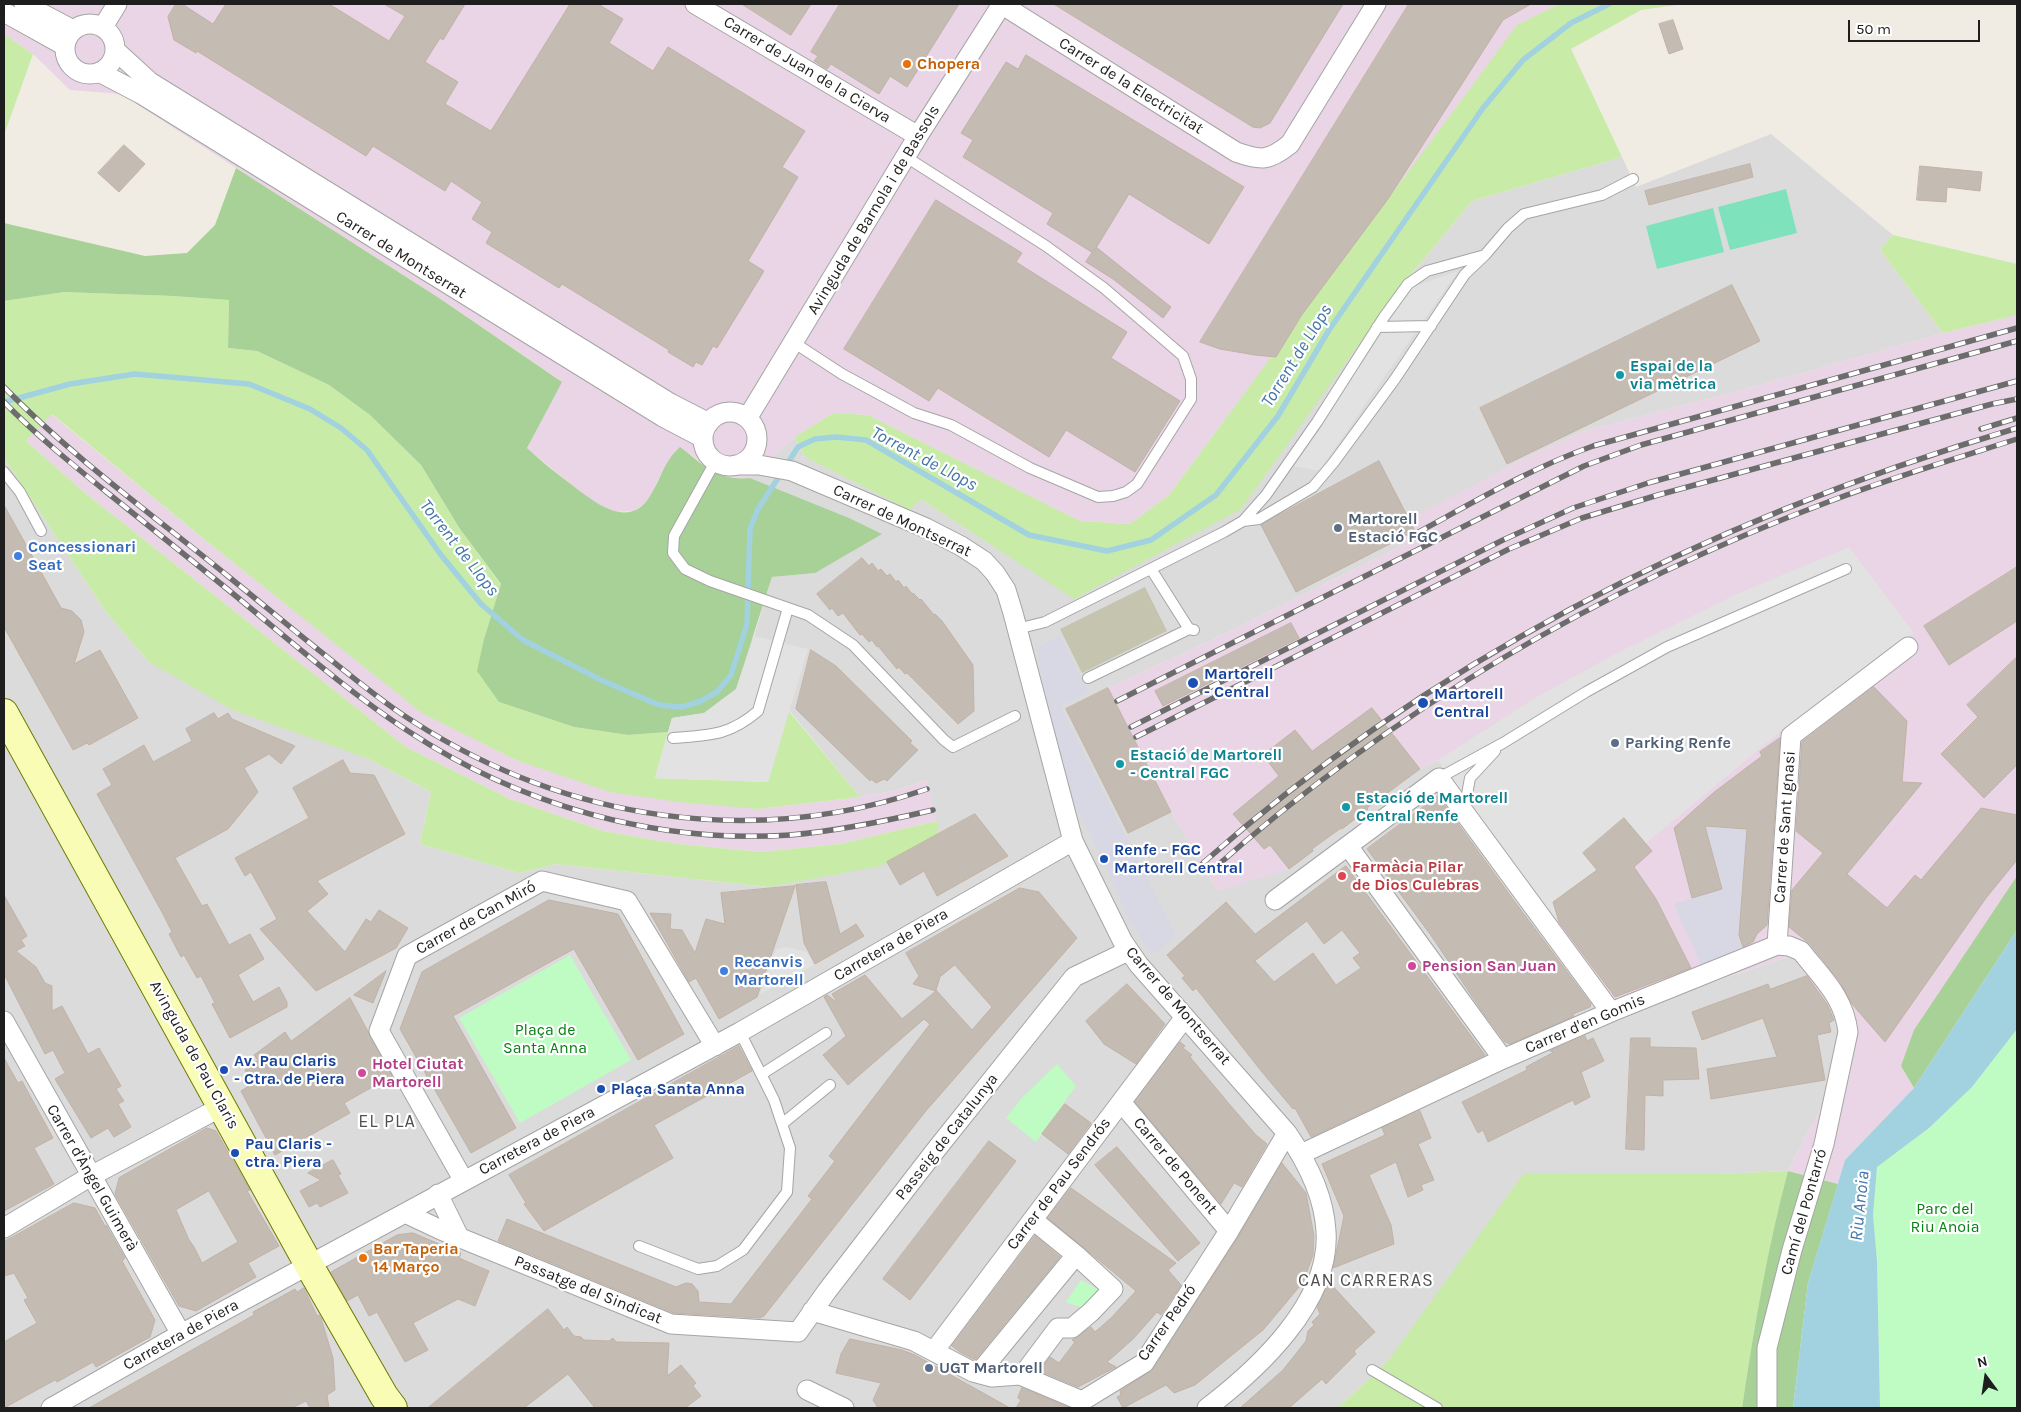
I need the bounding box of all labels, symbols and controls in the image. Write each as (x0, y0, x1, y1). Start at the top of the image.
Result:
scale bar (1851, 10, 1984, 42)
street label: Carrer de Juan de la Cierva (720, 12, 894, 128)
text: 50 m (1856, 20, 1891, 38)
street label: Carrer de la Electricitat (1055, 34, 1207, 138)
place label: Chopera (917, 54, 980, 74)
marker: Chopera (901, 58, 913, 70)
street label: Avinguda de Barnola i de Bassols (804, 102, 944, 318)
street label: Carrer de Montserrat (332, 207, 470, 303)
water label: Torrent de Llops (1257, 301, 1337, 411)
place label: Espai de la via mètrica (1630, 356, 1716, 394)
marker: Espai de la via mètrica (1614, 369, 1626, 381)
water label: Torrent de Llops (867, 422, 981, 496)
street label: Carrer de Montserrat (830, 481, 974, 561)
water label: Torrent de Llops (414, 495, 504, 601)
place label: Martorell Estació FGC (1348, 509, 1438, 547)
marker: Martorell Estació FGC (1332, 522, 1344, 534)
place label: Concessionari Seat (28, 537, 136, 575)
marker: Concessionari Seat (12, 550, 24, 562)
place label: Martorell - Central (1204, 664, 1274, 702)
marker: Martorell - Central (1186, 676, 1200, 690)
place label: Martorell Central (1434, 684, 1504, 722)
marker: Martorell Central (1416, 696, 1430, 710)
place label: Parking Renfe (1625, 733, 1731, 753)
marker: Parking Renfe (1609, 737, 1621, 749)
place label: Estació de Martorell - Central FGC (1130, 745, 1282, 783)
street label: Carrer de Sant Ignasi (1770, 750, 1800, 904)
marker: Estació de Martorell - Central FGC (1114, 758, 1126, 770)
place label: Estació de Martorell Central Renfe (1356, 788, 1508, 826)
marker: Estació de Martorell Central Renfe (1340, 801, 1352, 813)
place label: Renfe - FGC Martorell Central (1114, 840, 1243, 878)
marker: Renfe - FGC Martorell Central (1098, 853, 1110, 865)
place label: Farmàcia Pilar de Dios Culebras (1352, 857, 1480, 895)
marker: Farmàcia Pilar de Dios Culebras (1336, 870, 1348, 882)
street label: Carrer de Can Miró (413, 877, 539, 959)
street label: Carretera de Piera (830, 904, 952, 986)
street label: Carrer de Montserrat (1121, 943, 1235, 1069)
place label: Recanvis Martorell (734, 952, 804, 990)
place label: Pension San Juan (1422, 956, 1557, 976)
marker: Pension San Juan (1406, 960, 1418, 972)
marker: Recanvis Martorell (718, 965, 730, 977)
street label: Avinguda de Pau Claris (145, 977, 243, 1133)
street label: Carrer d'en Gomis (1522, 990, 1648, 1058)
park label: Plaça de Santa Anna (503, 1020, 587, 1058)
place label: Av. Pau Claris - Ctra. de Piera (234, 1051, 345, 1089)
place label: Hotel Ciutat Martorell (372, 1054, 463, 1092)
marker: Av. Pau Claris - Ctra. de Piera (218, 1064, 230, 1076)
marker: Hotel Ciutat Martorell (356, 1067, 368, 1079)
street label: Passeig de Catalunya (892, 1070, 1002, 1204)
place label: Plaça Santa Anna (611, 1079, 745, 1099)
marker: Plaça Santa Anna (595, 1083, 607, 1095)
street label: Carrer d'Àngel Guimerà (42, 1101, 142, 1255)
street label: Carretera de Piera (476, 1102, 598, 1180)
district label: EL PLA (357, 1111, 417, 1133)
street label: Carrer de Pau Sendrós (1003, 1114, 1115, 1254)
street label: Carrer de Ponent (1129, 1114, 1221, 1218)
place label: Pau Claris - ctra. Piera (245, 1134, 332, 1172)
marker: Pau Claris - ctra. Piera (229, 1147, 241, 1159)
street label: Camí del Pontarró (1777, 1147, 1831, 1277)
water label: Riu Anoia (1846, 1170, 1874, 1242)
park label: Parc del Riu Anoia (1910, 1199, 1980, 1237)
place label: Bar Taperia 14 Março (373, 1239, 459, 1277)
marker: Bar Taperia 14 Março (357, 1252, 369, 1264)
street label: Passatge del Sindicat (511, 1252, 665, 1328)
district label: CAN CARRERAS (1297, 1270, 1435, 1292)
street label: Carrer Pedró (1134, 1281, 1200, 1365)
street label: Carretera de Piera (120, 1295, 242, 1375)
north arrow (1961, 1352, 2011, 1402)
text: N (1975, 1352, 1989, 1371)
place label: UGT Martorell (939, 1358, 1043, 1378)
marker: UGT Martorell (923, 1362, 935, 1374)

